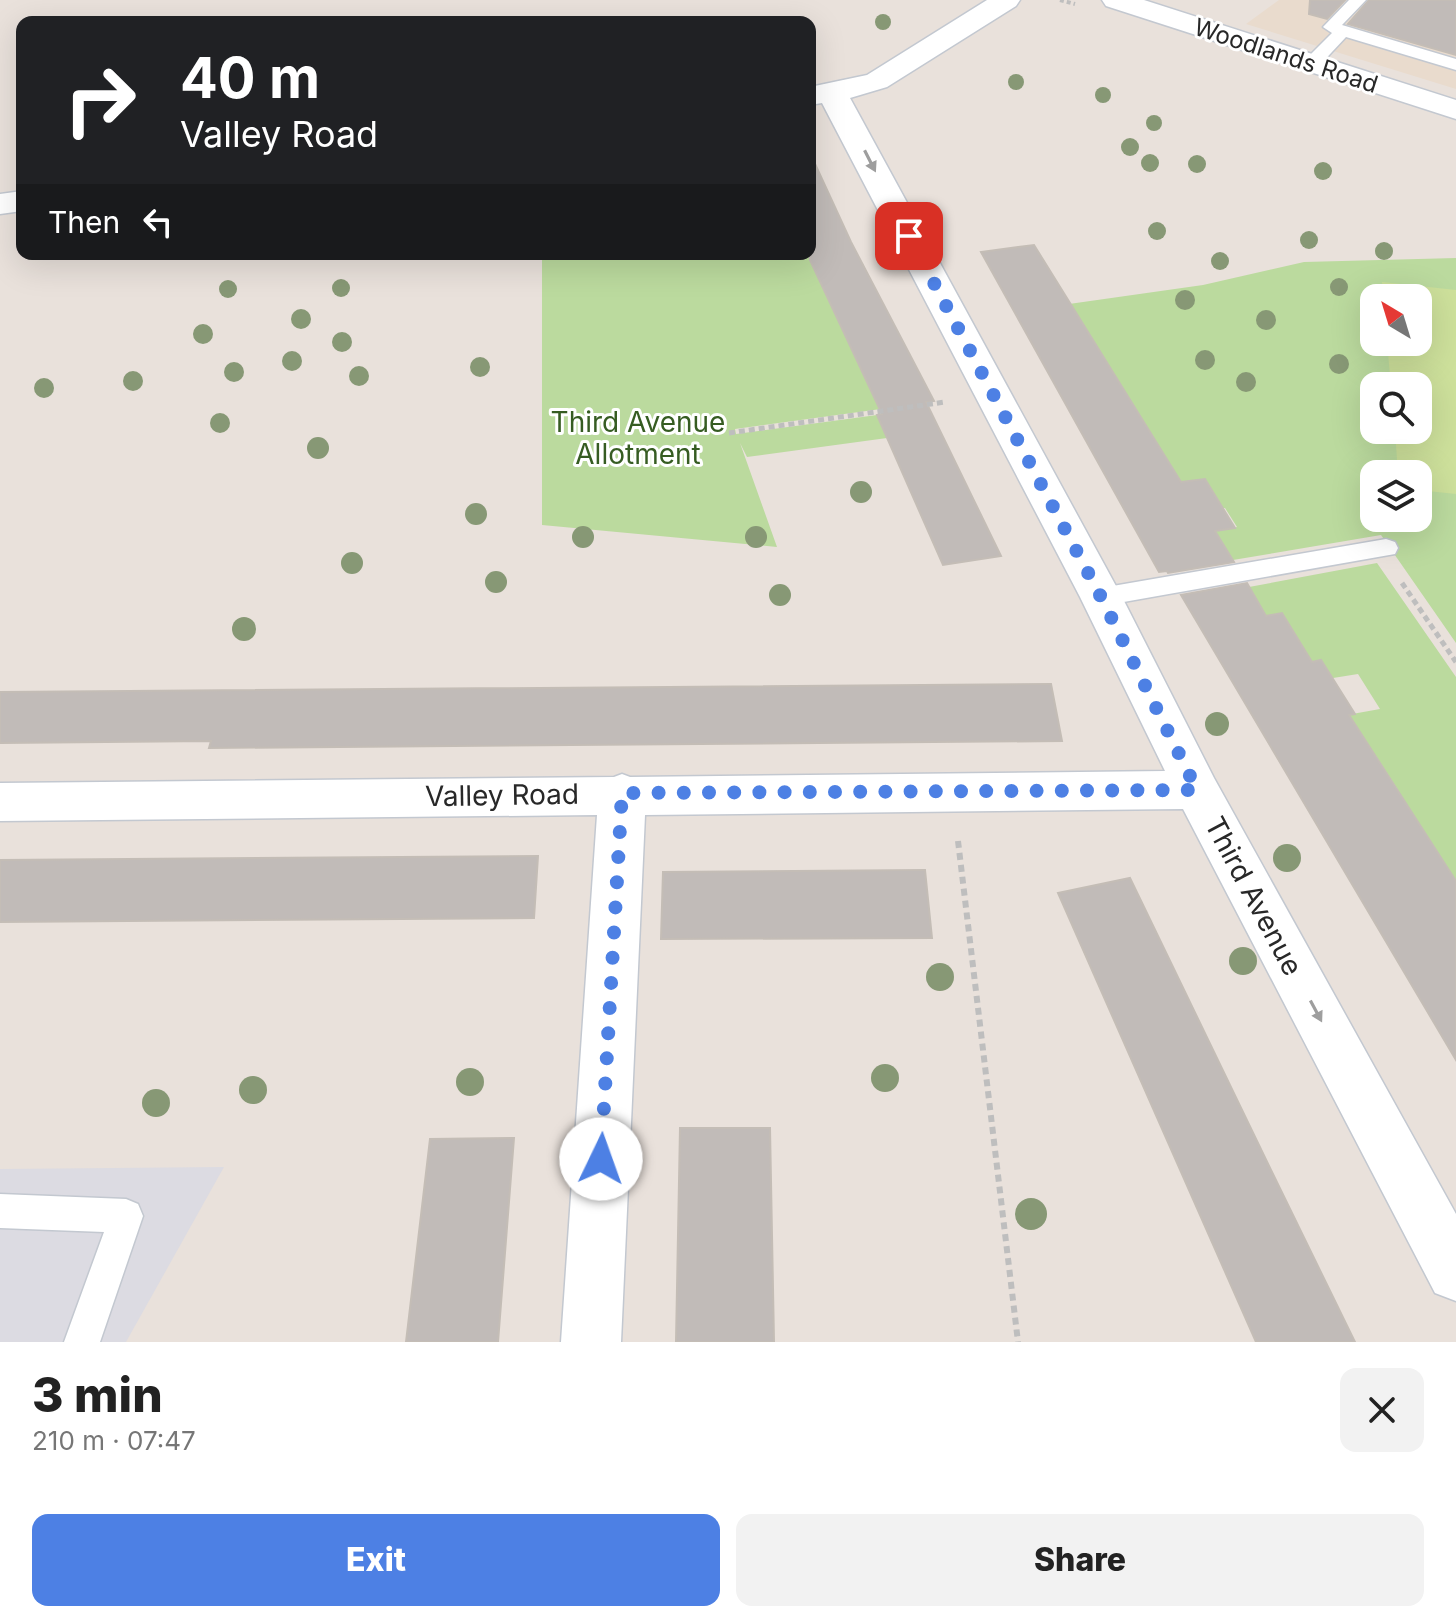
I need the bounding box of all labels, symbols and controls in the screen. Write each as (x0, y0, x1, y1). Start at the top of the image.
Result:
street label: Woodlands Road (1191, 12, 1382, 99)
text: 40 m (180, 44, 320, 112)
icon: right (48, 48, 152, 152)
text: Valley Road (180, 112, 378, 156)
one-way arrow (863, 149, 877, 172)
icon: left (136, 200, 180, 244)
pin (875, 202, 943, 270)
text: Then (48, 204, 120, 240)
icon: arrive (887, 214, 931, 258)
north arrow (1360, 284, 1432, 356)
map controls (1360, 284, 1432, 532)
button: search (1360, 372, 1432, 444)
park label: Third Avenue Allotment (551, 405, 725, 471)
button: layers (1360, 460, 1432, 532)
street label: Valley Road (425, 777, 579, 813)
street label: Third Avenue (1198, 811, 1310, 981)
one-way arrow (1308, 1000, 1322, 1022)
position arrow (559, 1117, 643, 1201)
text: 3 min (32, 1365, 163, 1424)
button: close (1340, 1368, 1424, 1452)
text: 210 m · 07:47 (32, 1425, 196, 1456)
button: Exit (32, 1514, 720, 1606)
button: Share (736, 1514, 1424, 1606)

